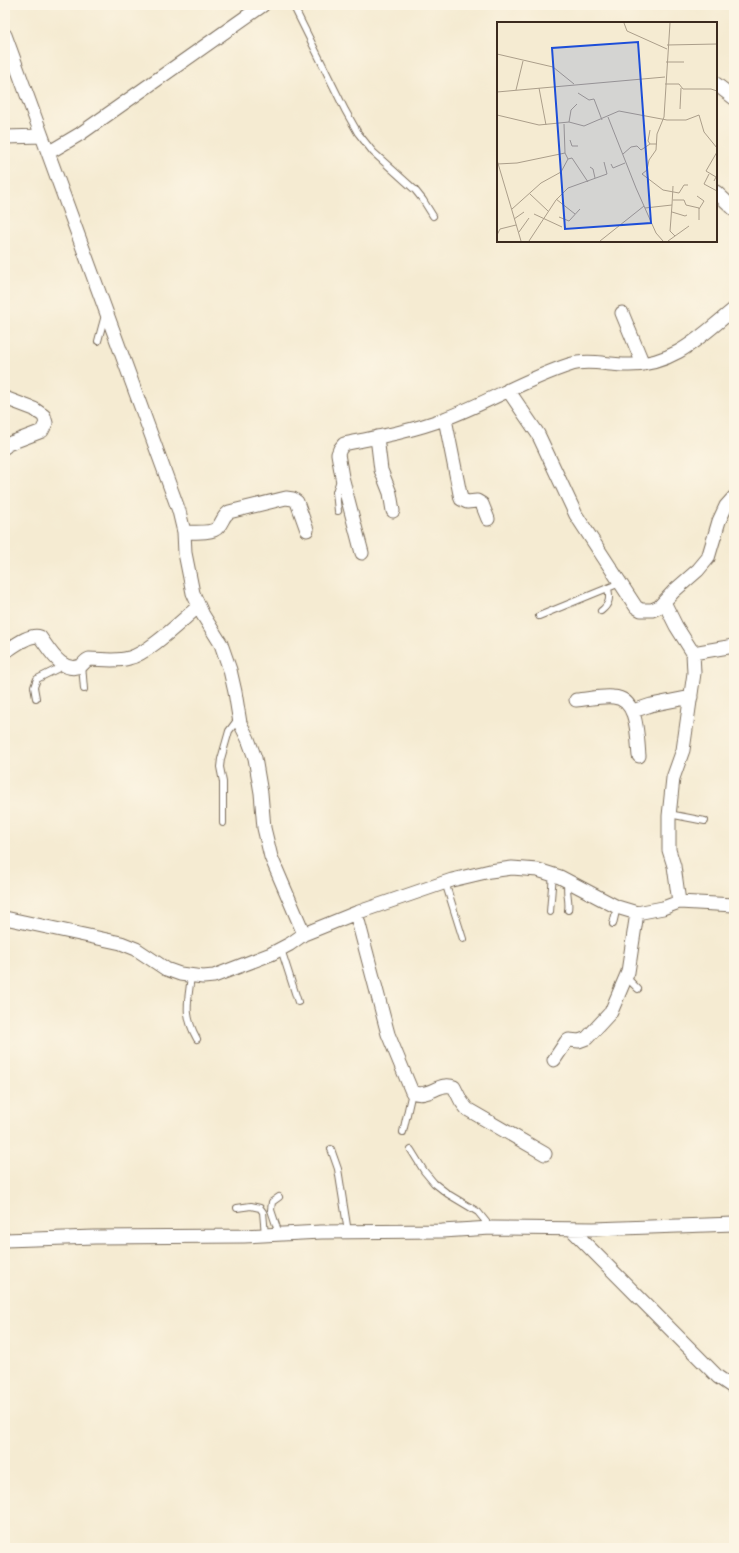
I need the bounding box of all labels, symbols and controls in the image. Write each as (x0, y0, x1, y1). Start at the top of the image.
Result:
inset map (497, 22, 717, 242)

